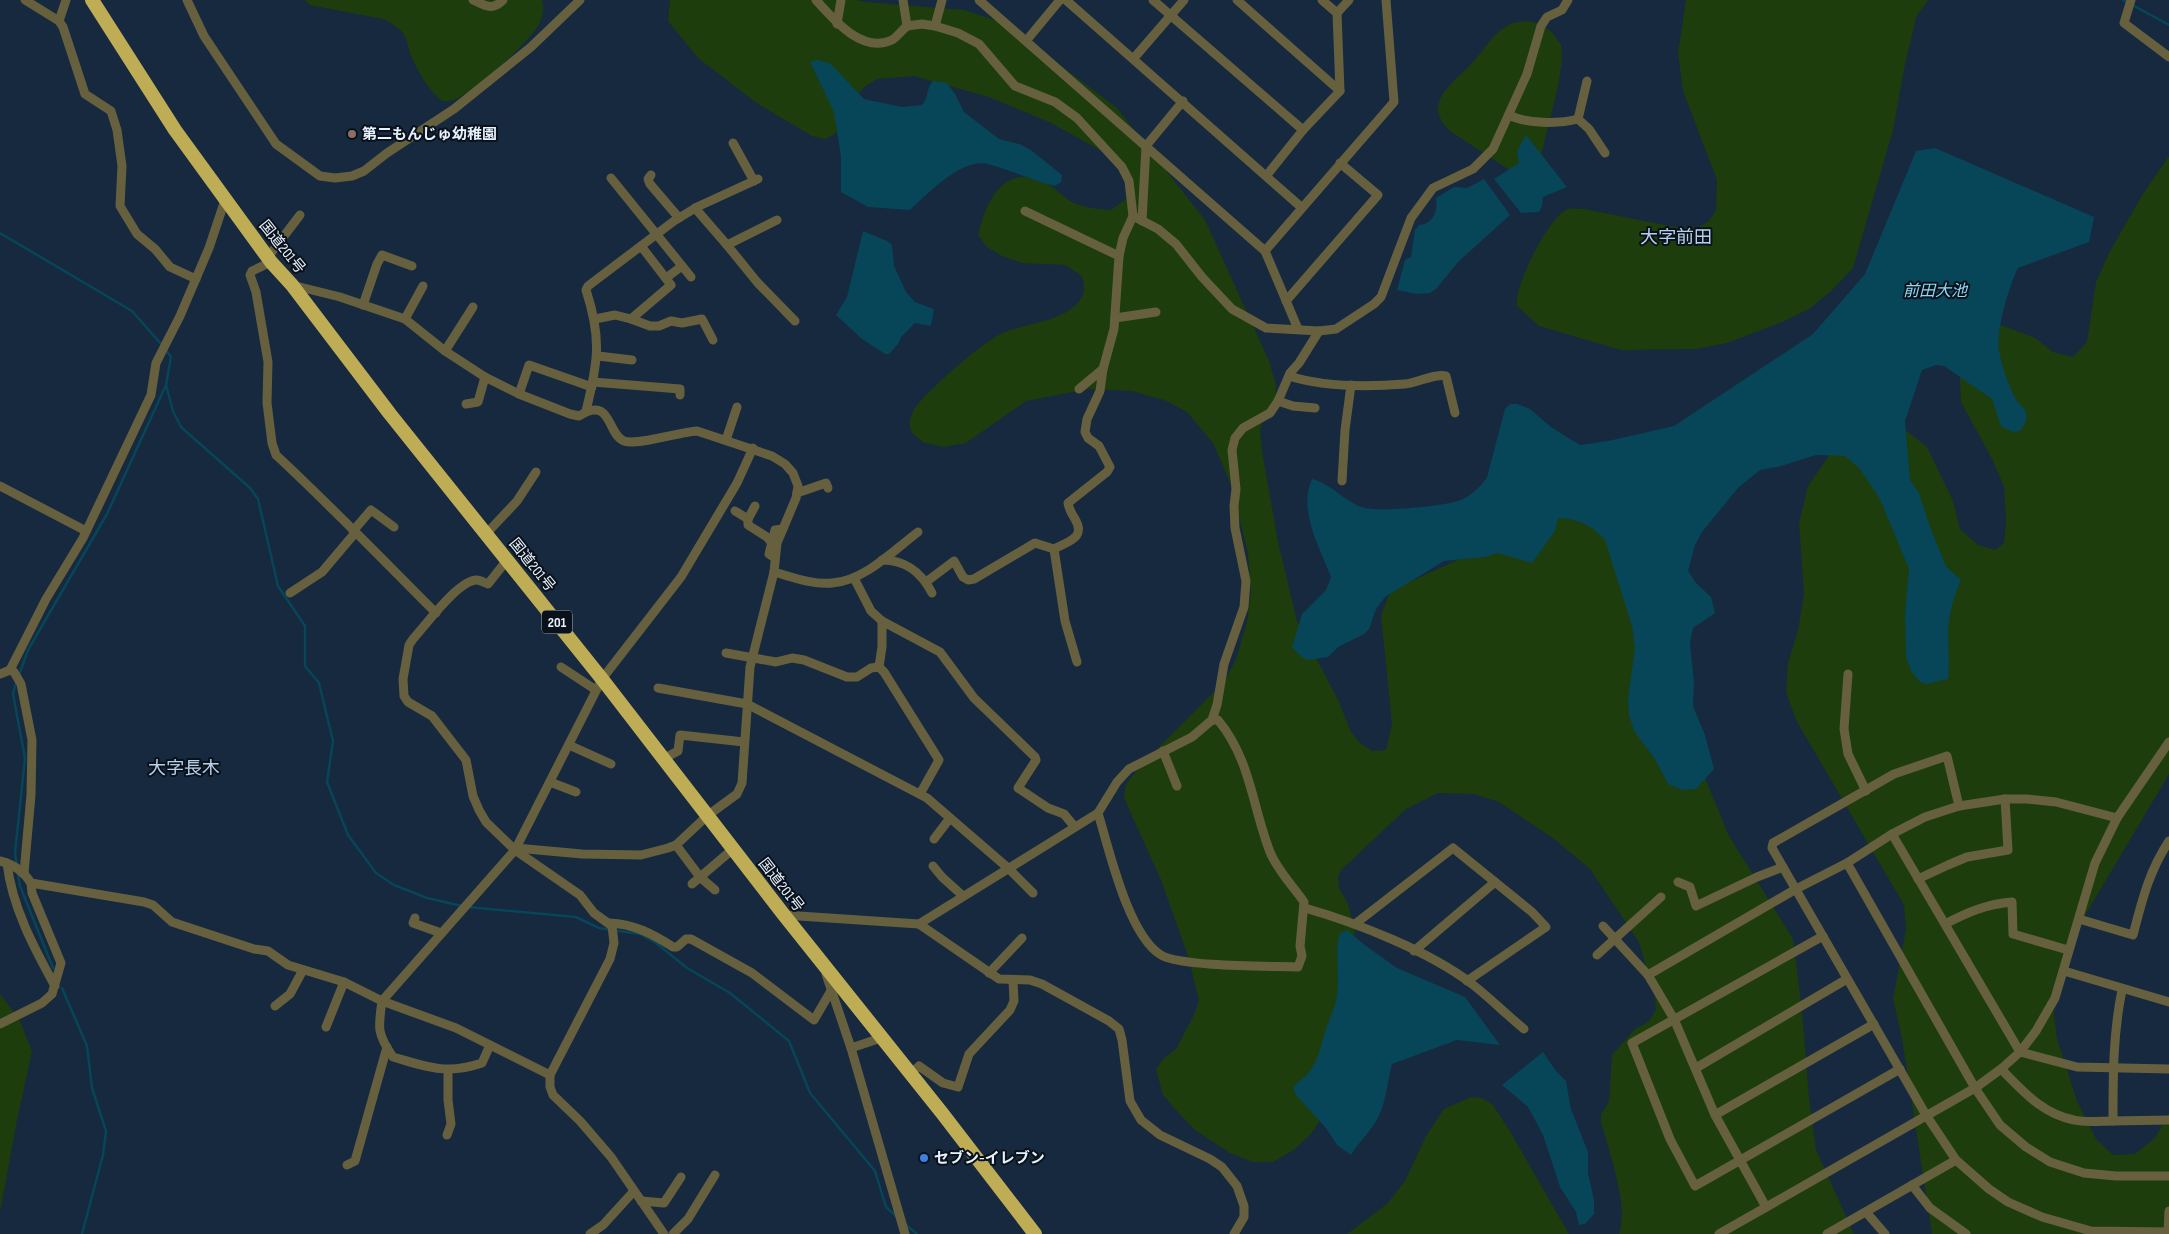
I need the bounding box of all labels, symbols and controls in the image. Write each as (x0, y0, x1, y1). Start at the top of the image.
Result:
place label: 第二もんじゅ幼稚園 (362, 125, 497, 144)
marker: 第二もんじゅ幼稚園 (346, 128, 358, 140)
street label: 国道201号 (255, 216, 309, 278)
district label: 大字前田 (1640, 227, 1712, 248)
water label: 前田大池 (1903, 282, 1969, 301)
street label: 国道201号 (505, 534, 559, 596)
road number: 201 (542, 610, 572, 634)
district label: 大字長木 (148, 758, 220, 779)
street label: 国道201号 (754, 854, 808, 916)
place label: セブン-イレブン (934, 1149, 1045, 1168)
marker: セブン-イレブン (918, 1152, 930, 1164)

